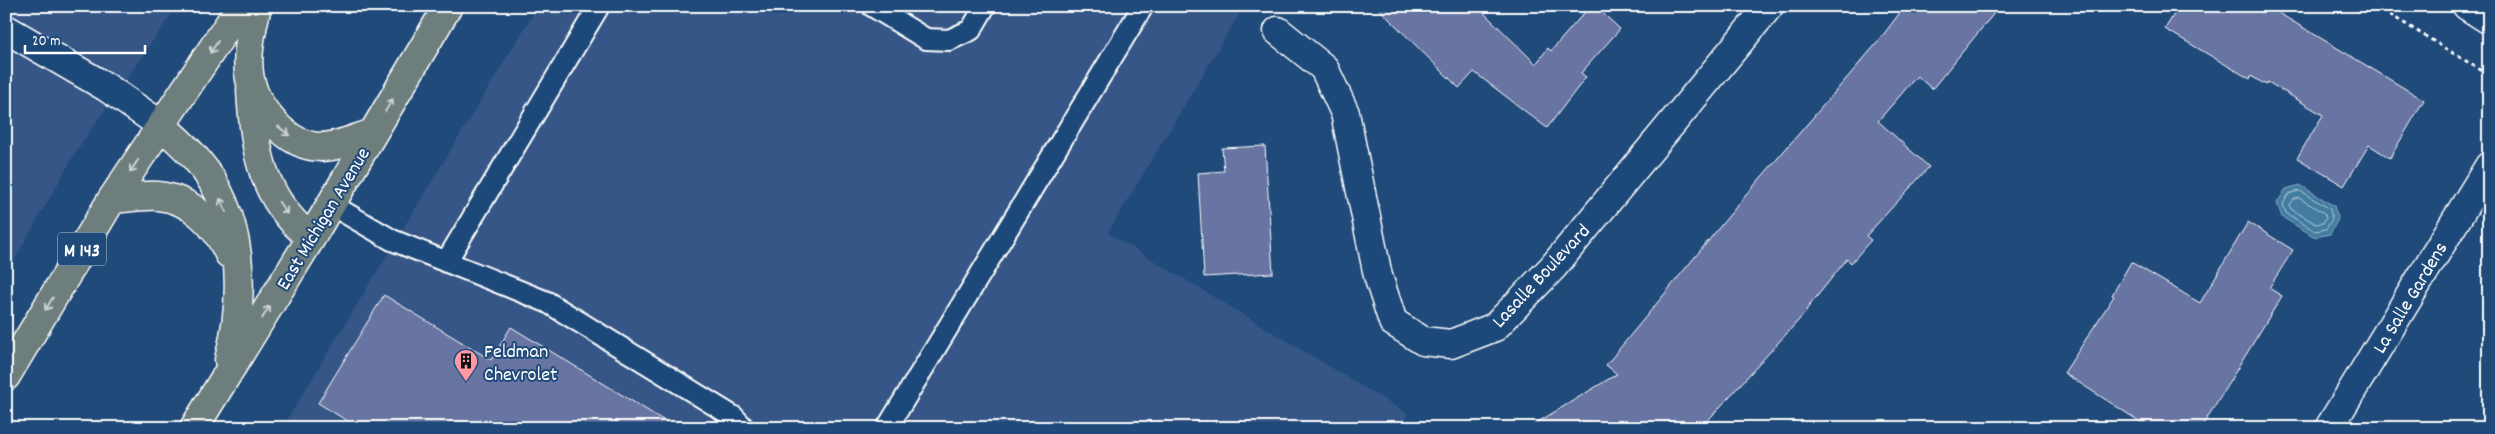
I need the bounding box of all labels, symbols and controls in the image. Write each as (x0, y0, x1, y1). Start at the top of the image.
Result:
scale bar (25, 22, 145, 54)
text: 20 m (32, 31, 60, 53)
one-way arrow (208, 39, 218, 53)
one-way arrow (385, 99, 395, 113)
one-way arrow (277, 125, 290, 136)
street label: East Michigan Avenue (271, 143, 378, 296)
one-way arrow (129, 158, 139, 172)
one-way arrow (218, 198, 228, 213)
one-way arrow (278, 201, 288, 215)
street label: Lasalle Boulevard (1486, 219, 1598, 335)
road number: M 143 (58, 232, 106, 266)
street label: La Salle Gardens (2367, 237, 2456, 360)
one-way arrow (43, 297, 53, 311)
one-way arrow (261, 305, 271, 319)
place label: Feldman Chevrolet (484, 339, 557, 390)
building icon: Feldman Chevrolet (453, 348, 479, 382)

